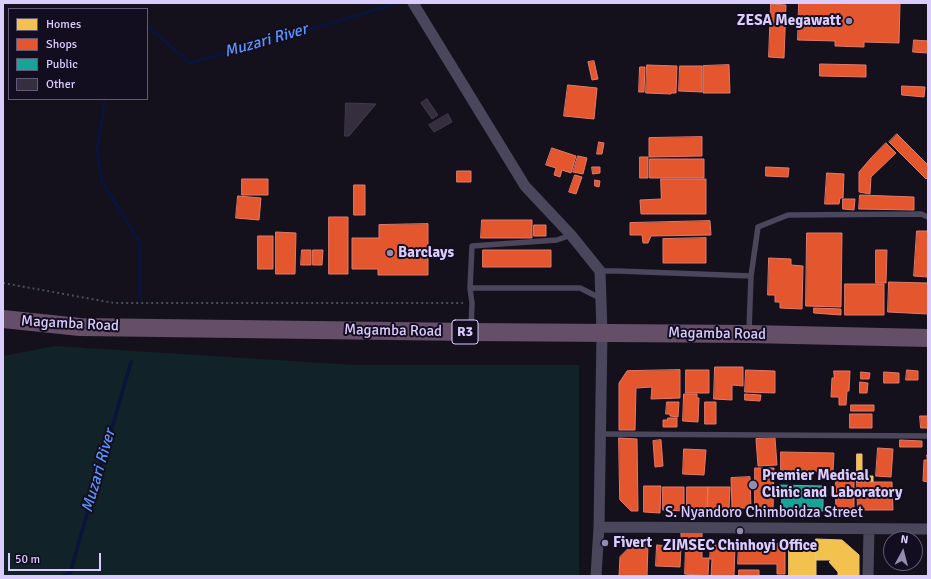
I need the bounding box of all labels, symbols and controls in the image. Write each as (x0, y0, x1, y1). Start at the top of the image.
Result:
legend (8, 8, 148, 100)
place label: ZESA Megawatt (737, 12, 841, 30)
marker: ZESA Megawatt (844, 16, 854, 26)
text: Homes (46, 17, 81, 32)
water label: Muzari River (222, 20, 310, 62)
text: Shops (46, 37, 77, 52)
text: Public (46, 57, 78, 72)
text: Other (46, 77, 75, 92)
place label: Barclays (398, 244, 454, 262)
marker: Barclays (385, 248, 395, 258)
street label: Magamba Road (21, 312, 119, 336)
road number: R3 (452, 320, 478, 344)
street label: Magamba Road (344, 321, 442, 341)
street label: Magamba Road (668, 324, 766, 344)
water label: Muzari River (78, 427, 120, 515)
place label: Premier Medical Clinic and Laboratory (762, 467, 903, 502)
marker: Premier Medical Clinic and Laboratory (747, 479, 759, 491)
street label: S. Nyandoro Chimboidza Street (665, 504, 863, 522)
marker: ZIMSEC Chinhoyi Office (735, 526, 745, 536)
north arrow (883, 531, 923, 571)
text: N (900, 533, 909, 547)
place label: Fivert (613, 534, 652, 552)
place label: ZIMSEC Chinhoyi Office (663, 537, 817, 555)
marker: Fivert (600, 538, 610, 548)
scale bar (10, 545, 103, 571)
text: 50 m (15, 552, 40, 567)

